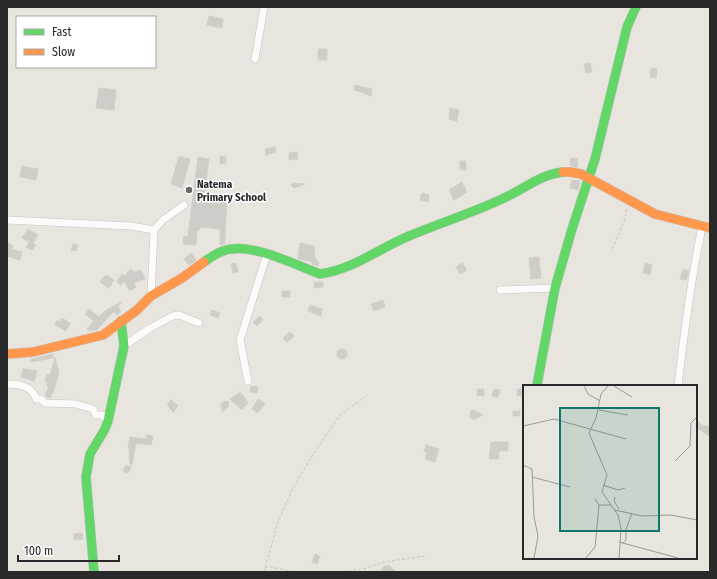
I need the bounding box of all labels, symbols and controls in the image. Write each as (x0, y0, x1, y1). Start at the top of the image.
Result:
legend (16, 16, 156, 68)
text: Fast (52, 25, 71, 39)
text: Slow (52, 45, 75, 59)
place label: Natema Primary School (197, 178, 267, 204)
marker: Natema Primary School (184, 185, 194, 195)
inset map (523, 385, 697, 559)
scale bar (18, 537, 119, 563)
text: 100 m (24, 544, 53, 558)

